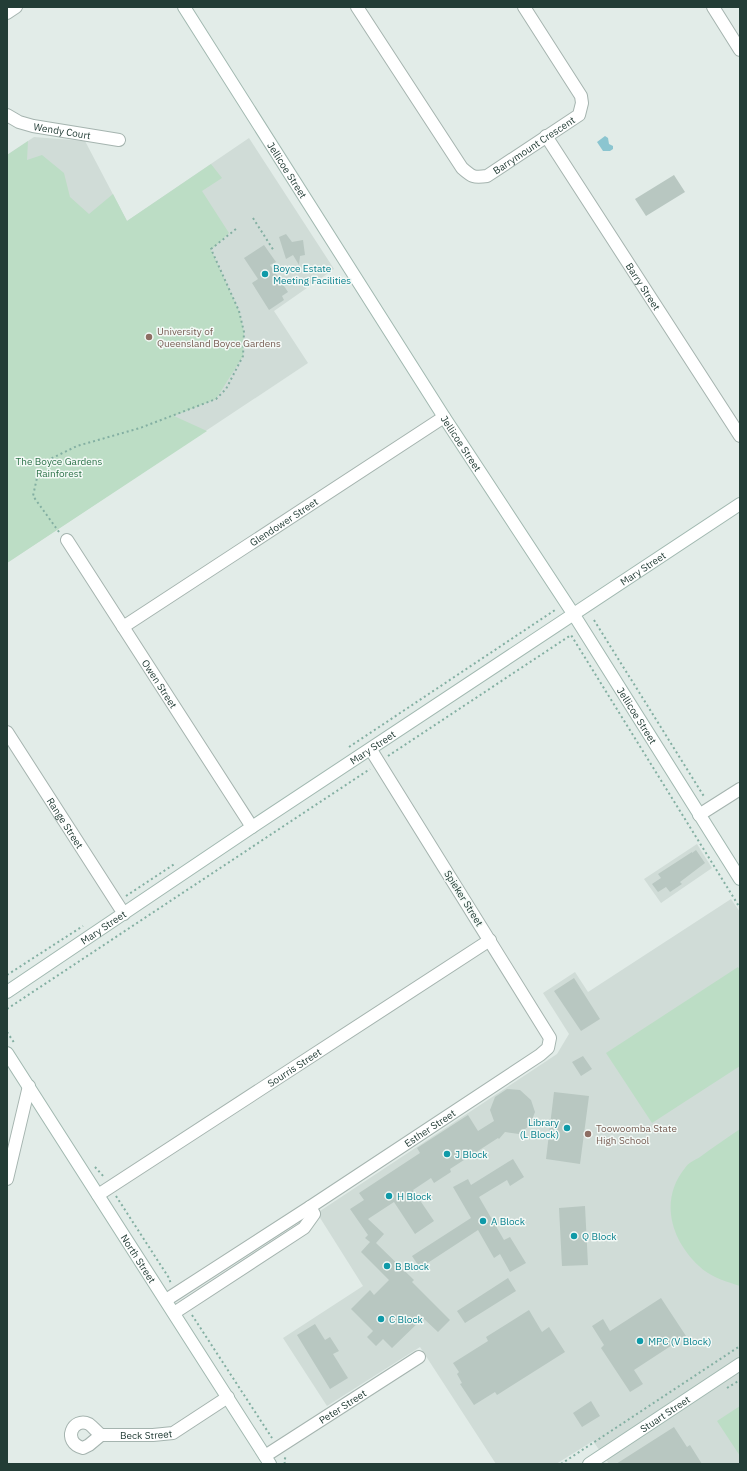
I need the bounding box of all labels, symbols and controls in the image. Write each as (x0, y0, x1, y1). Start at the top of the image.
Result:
street label: Barrymount Crescent (490, 113, 578, 177)
street label: Wendy Court (32, 120, 92, 142)
street label: Jellicoe Street (264, 140, 310, 201)
street label: Barry Street (623, 260, 663, 313)
place label: Boyce Estate Meeting Facilities (273, 262, 351, 287)
marker: Boyce Estate Meeting Facilities (260, 269, 270, 279)
place label: University of Queensland Boyce Gardens (157, 325, 281, 350)
marker: University of Queensland Boyce Gardens (144, 332, 154, 342)
street label: Jellicoe Street (438, 413, 484, 475)
park label: The Boyce Gardens Rainforest (16, 455, 103, 480)
street label: Glendower Street (247, 495, 321, 549)
street label: Mary Street (618, 549, 669, 589)
street label: Owen Street (139, 657, 180, 711)
street label: Jellicoe Street (614, 685, 660, 747)
street label: Mary Street (348, 728, 399, 767)
street label: Range Street (44, 795, 86, 851)
street label: Spieker Street (441, 868, 486, 929)
street label: Mary Street (78, 907, 129, 948)
street label: Sourris Street (265, 1045, 324, 1090)
street label: Esther Street (402, 1106, 459, 1150)
place label: Library (L Block) (520, 1116, 559, 1141)
place label: Toowoomba State High School (596, 1122, 677, 1147)
marker: Library (L Block) (562, 1123, 572, 1133)
marker: Toowoomba State High School (583, 1129, 593, 1139)
place label: J Block (455, 1148, 488, 1161)
marker: J Block (442, 1149, 452, 1159)
place label: H Block (397, 1190, 432, 1203)
marker: H Block (384, 1191, 394, 1201)
place label: A Block (491, 1215, 526, 1228)
marker: A Block (478, 1216, 488, 1226)
place label: Q Block (582, 1230, 617, 1243)
marker: Q Block (569, 1231, 579, 1241)
street label: North Street (118, 1232, 159, 1286)
place label: B Block (395, 1260, 430, 1273)
marker: B Block (382, 1261, 392, 1271)
place label: C Block (389, 1313, 423, 1326)
marker: C Block (376, 1314, 386, 1324)
place label: MPC (V Block) (648, 1335, 711, 1348)
marker: MPC (V Block) (635, 1336, 645, 1346)
street label: Peter Street (316, 1386, 369, 1427)
street label: Stuart Street (638, 1393, 693, 1435)
street label: Beck Street (120, 1427, 173, 1442)

